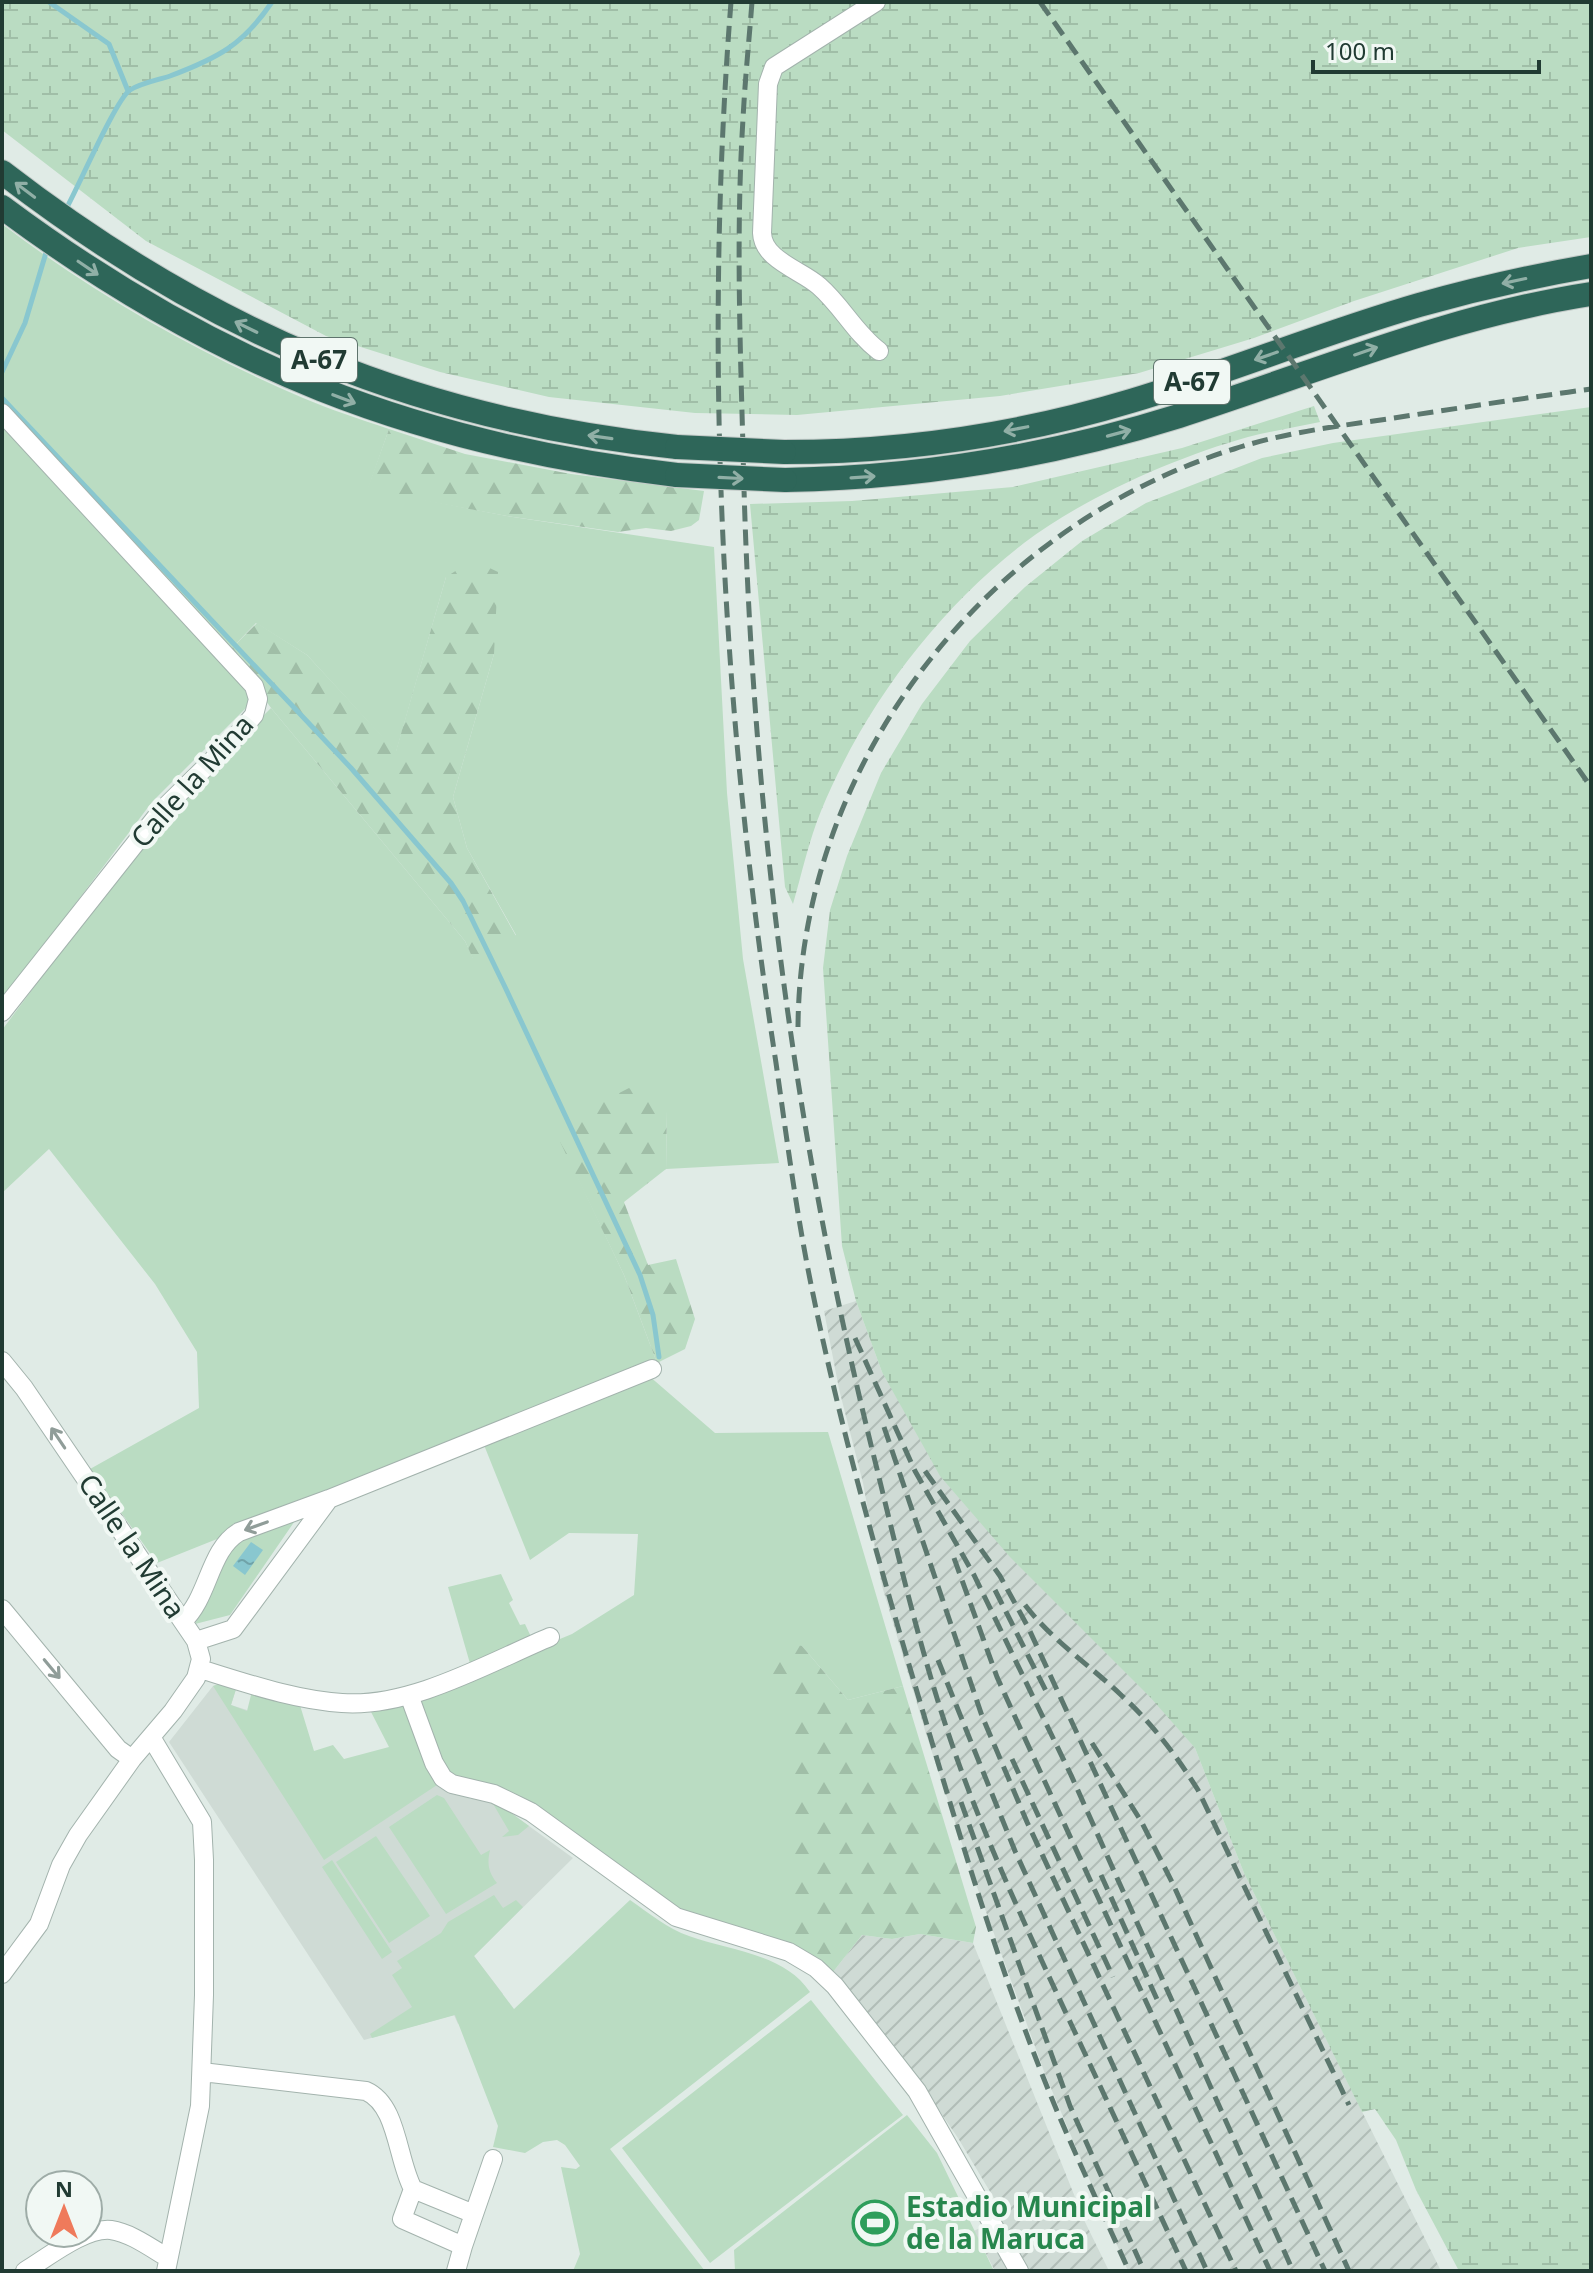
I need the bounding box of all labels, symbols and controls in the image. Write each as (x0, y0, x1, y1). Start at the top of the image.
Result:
scale bar (1313, 24, 1539, 74)
text: 100 m (1325, 34, 1395, 67)
one-way arrow (15, 182, 37, 199)
one-way arrow (77, 260, 99, 276)
one-way arrow (1502, 274, 1528, 289)
one-way arrow (234, 319, 258, 334)
road number: A-67 (281, 338, 357, 382)
one-way arrow (1353, 343, 1378, 358)
one-way arrow (1254, 350, 1279, 365)
road number: A-67 (1154, 360, 1230, 404)
one-way arrow (331, 393, 356, 408)
one-way arrow (1004, 422, 1030, 437)
one-way arrow (1105, 425, 1131, 440)
one-way arrow (587, 429, 613, 444)
one-way arrow (849, 469, 876, 484)
one-way arrow (717, 471, 744, 486)
street label: Calle la Mina (121, 706, 261, 855)
one-way arrow (50, 1427, 66, 1449)
street label: Calle la Mina (70, 1466, 195, 1625)
one-way arrow (244, 1520, 269, 1534)
one-way arrow (43, 1658, 61, 1679)
north arrow (24, 2169, 104, 2249)
text: N (55, 2173, 73, 2203)
place label: Estadio Municipal de la Maruca (906, 2187, 1152, 2257)
sports icon: Estadio Municipal de la Maruca (851, 2199, 899, 2247)

